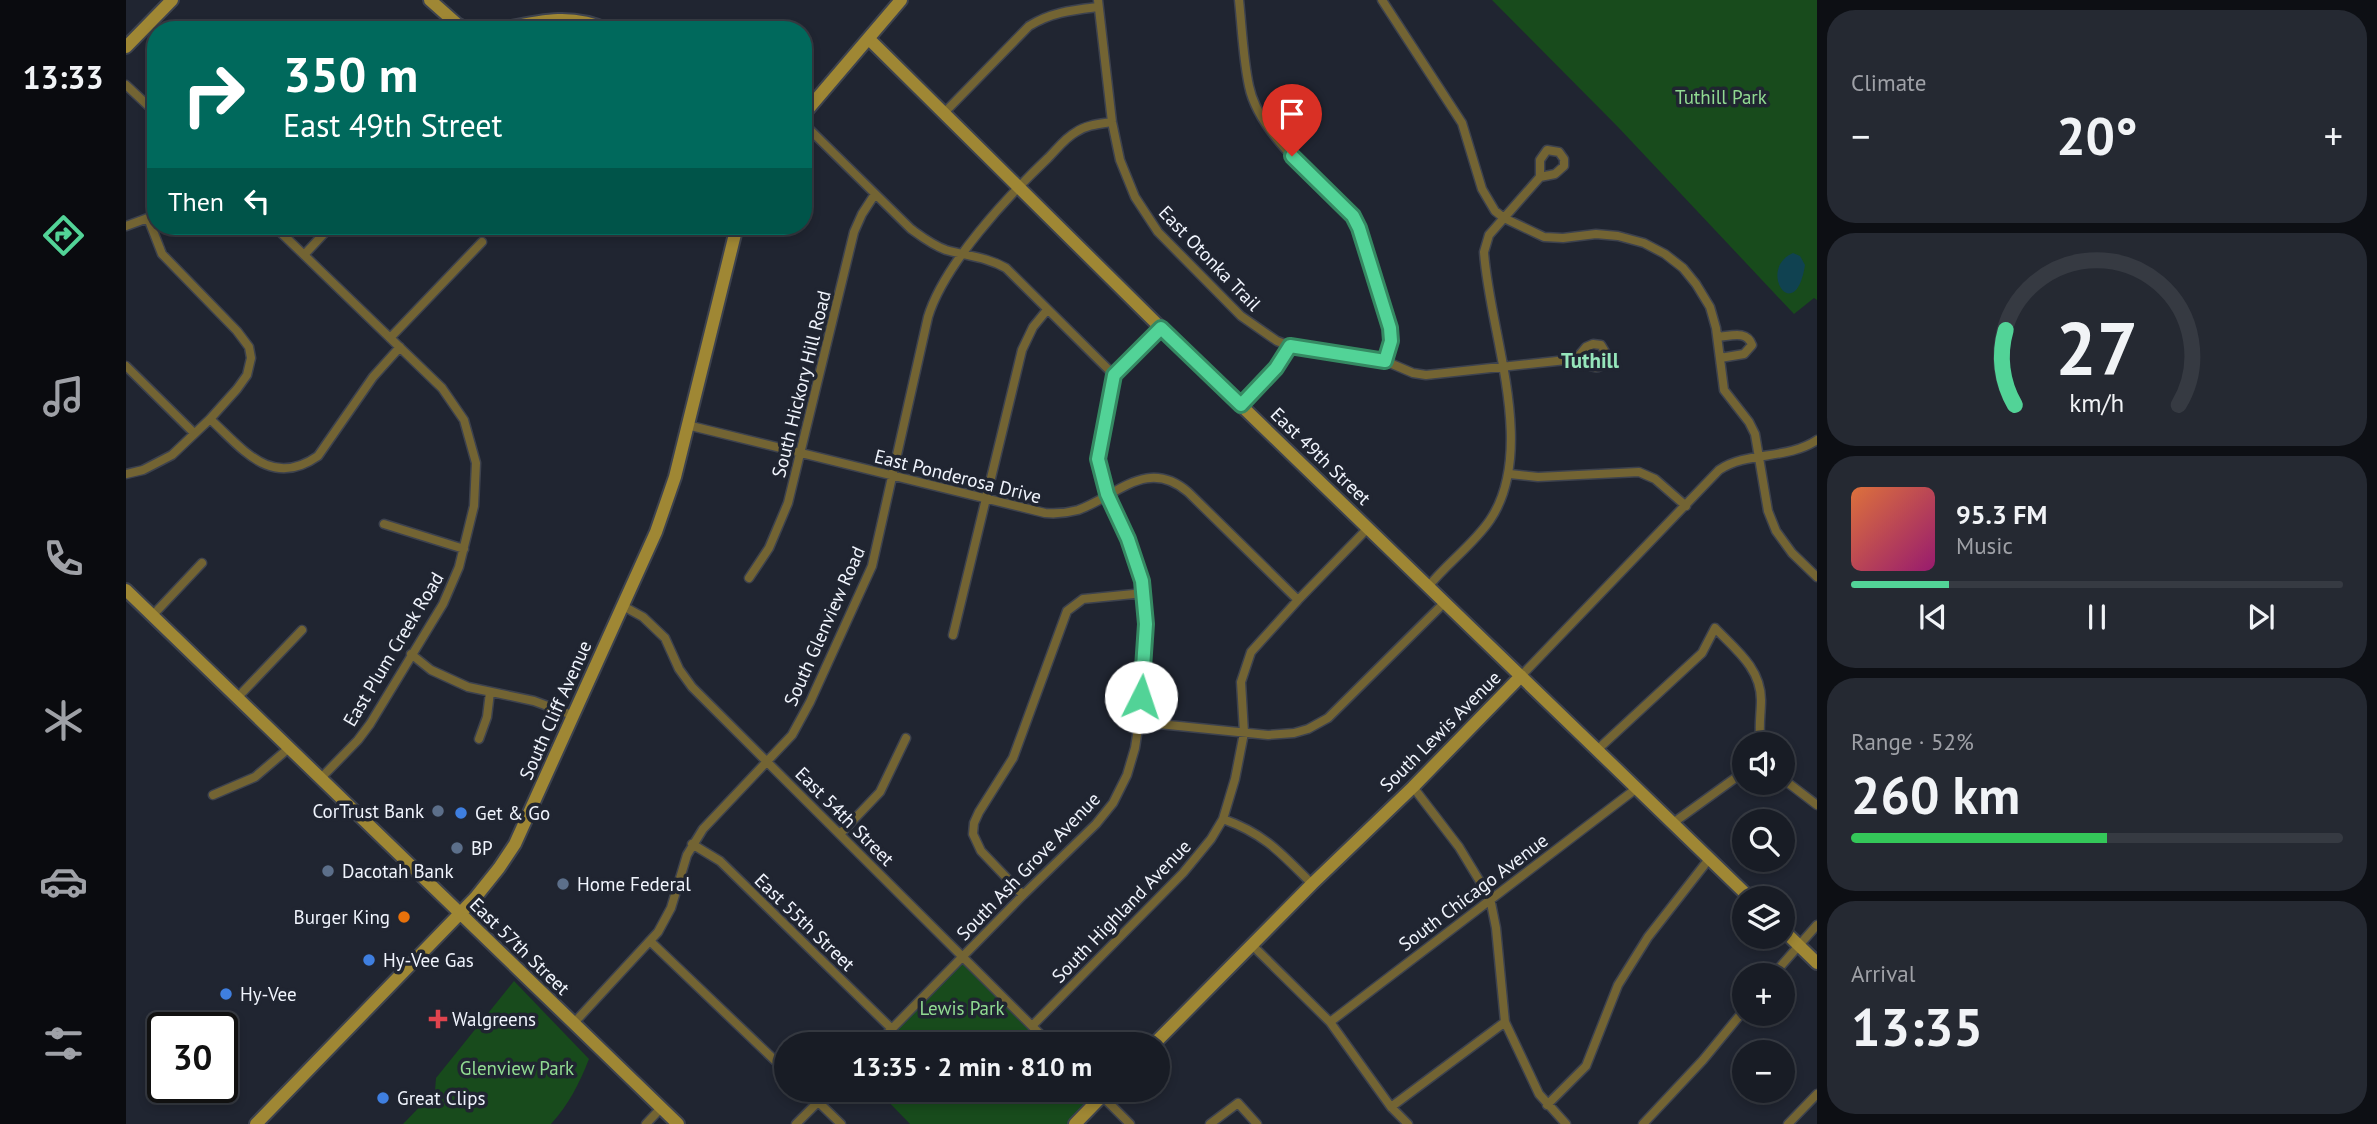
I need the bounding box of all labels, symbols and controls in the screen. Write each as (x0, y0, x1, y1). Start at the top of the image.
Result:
text: 350 m (283, 42, 418, 106)
icon: right (168, 49, 259, 140)
text: 13:33 (22, 56, 104, 98)
text: Climate (1851, 68, 1926, 97)
pin (1262, 84, 1322, 156)
park label: Tuthill Park (1675, 85, 1767, 109)
icon: arrive (1273, 95, 1311, 133)
text: 20° (2056, 102, 2138, 169)
text: East 49th Street (283, 104, 502, 146)
text: − (1851, 111, 1870, 160)
text: + (2324, 111, 2343, 160)
icon: left (238, 182, 276, 220)
text: Then (168, 185, 224, 218)
street label: East Otonka Trail (1154, 200, 1267, 316)
icon: directions (39, 211, 88, 260)
street label: South Hickory Hill Road (766, 288, 836, 480)
text: 27 (2056, 302, 2138, 396)
district label: Tuthill (1561, 347, 1620, 374)
icon: music (39, 372, 88, 421)
text: km/h (2070, 387, 2124, 419)
street label: East 49th Street (1266, 402, 1377, 510)
street label: East Ponderosa Drive (872, 444, 1044, 508)
text: 95.3 FM (1956, 498, 2047, 531)
text: Music (1956, 531, 2013, 560)
icon: phone (39, 534, 88, 583)
street label: South Glenview Road (778, 542, 870, 710)
street label: East Plum Creek Road (337, 567, 449, 731)
icon: previous (1914, 598, 1952, 636)
icon: pause (2078, 598, 2116, 636)
icon: next (2242, 598, 2280, 636)
street label: South Cliff Avenue (514, 637, 596, 783)
position arrow (1104, 660, 1178, 734)
street label: South Lewis Avenue (1374, 665, 1506, 797)
icon: climate (39, 696, 88, 745)
text: Range · 52% (1851, 727, 1974, 756)
map controls (1732, 732, 1795, 1103)
button: sound (1732, 732, 1795, 795)
street label: East 54th Street (790, 761, 900, 871)
text: 260 km (1851, 761, 2020, 828)
street label: South Ash Grove Avenue (951, 787, 1105, 945)
place label: CorTrust Bank (312, 799, 424, 823)
place label: Get & Go (475, 801, 550, 825)
marker: CorTrust Bank (430, 803, 446, 819)
marker: Get & Go (453, 805, 469, 821)
button: search (1732, 809, 1795, 872)
street label: South Chicago Avenue (1394, 828, 1552, 956)
street label: South Highland Avenue (1046, 834, 1196, 988)
place label: BP (471, 836, 493, 860)
marker: BP (449, 840, 465, 856)
icon: car (39, 857, 88, 906)
place label: Dacotah Bank (342, 859, 454, 883)
marker: Dacotah Bank (320, 863, 336, 879)
street label: East 55th Street (750, 868, 861, 976)
place label: Home Federal (577, 872, 691, 896)
marker: Home Federal (555, 876, 571, 892)
button: layers (1732, 886, 1795, 949)
street label: East 57th Street (465, 892, 575, 1000)
place label: Burger King (294, 905, 390, 929)
marker: Burger King (396, 909, 412, 925)
place label: Hy-Vee Gas (383, 948, 474, 972)
marker: Hy-Vee Gas (361, 952, 377, 968)
text: Arrival (1851, 959, 1915, 988)
button: + (1732, 963, 1795, 1026)
place label: Hy-Vee (240, 982, 297, 1006)
marker: Hy-Vee (218, 986, 234, 1002)
text: 13:35 (1851, 993, 1983, 1060)
park label: Lewis Park (919, 996, 1005, 1020)
place label: Walgreens (452, 1007, 536, 1031)
marker: Walgreens (430, 1011, 446, 1027)
speed limit sign: 30 (147, 1012, 238, 1103)
icon: filters (39, 1019, 88, 1068)
button: − (1732, 1040, 1795, 1103)
text: 13:35 · 2 min · 810 m (852, 1050, 1092, 1083)
park label: Glenview Park (460, 1056, 574, 1080)
place label: Great Clips (397, 1086, 485, 1110)
marker: Great Clips (375, 1090, 391, 1106)

